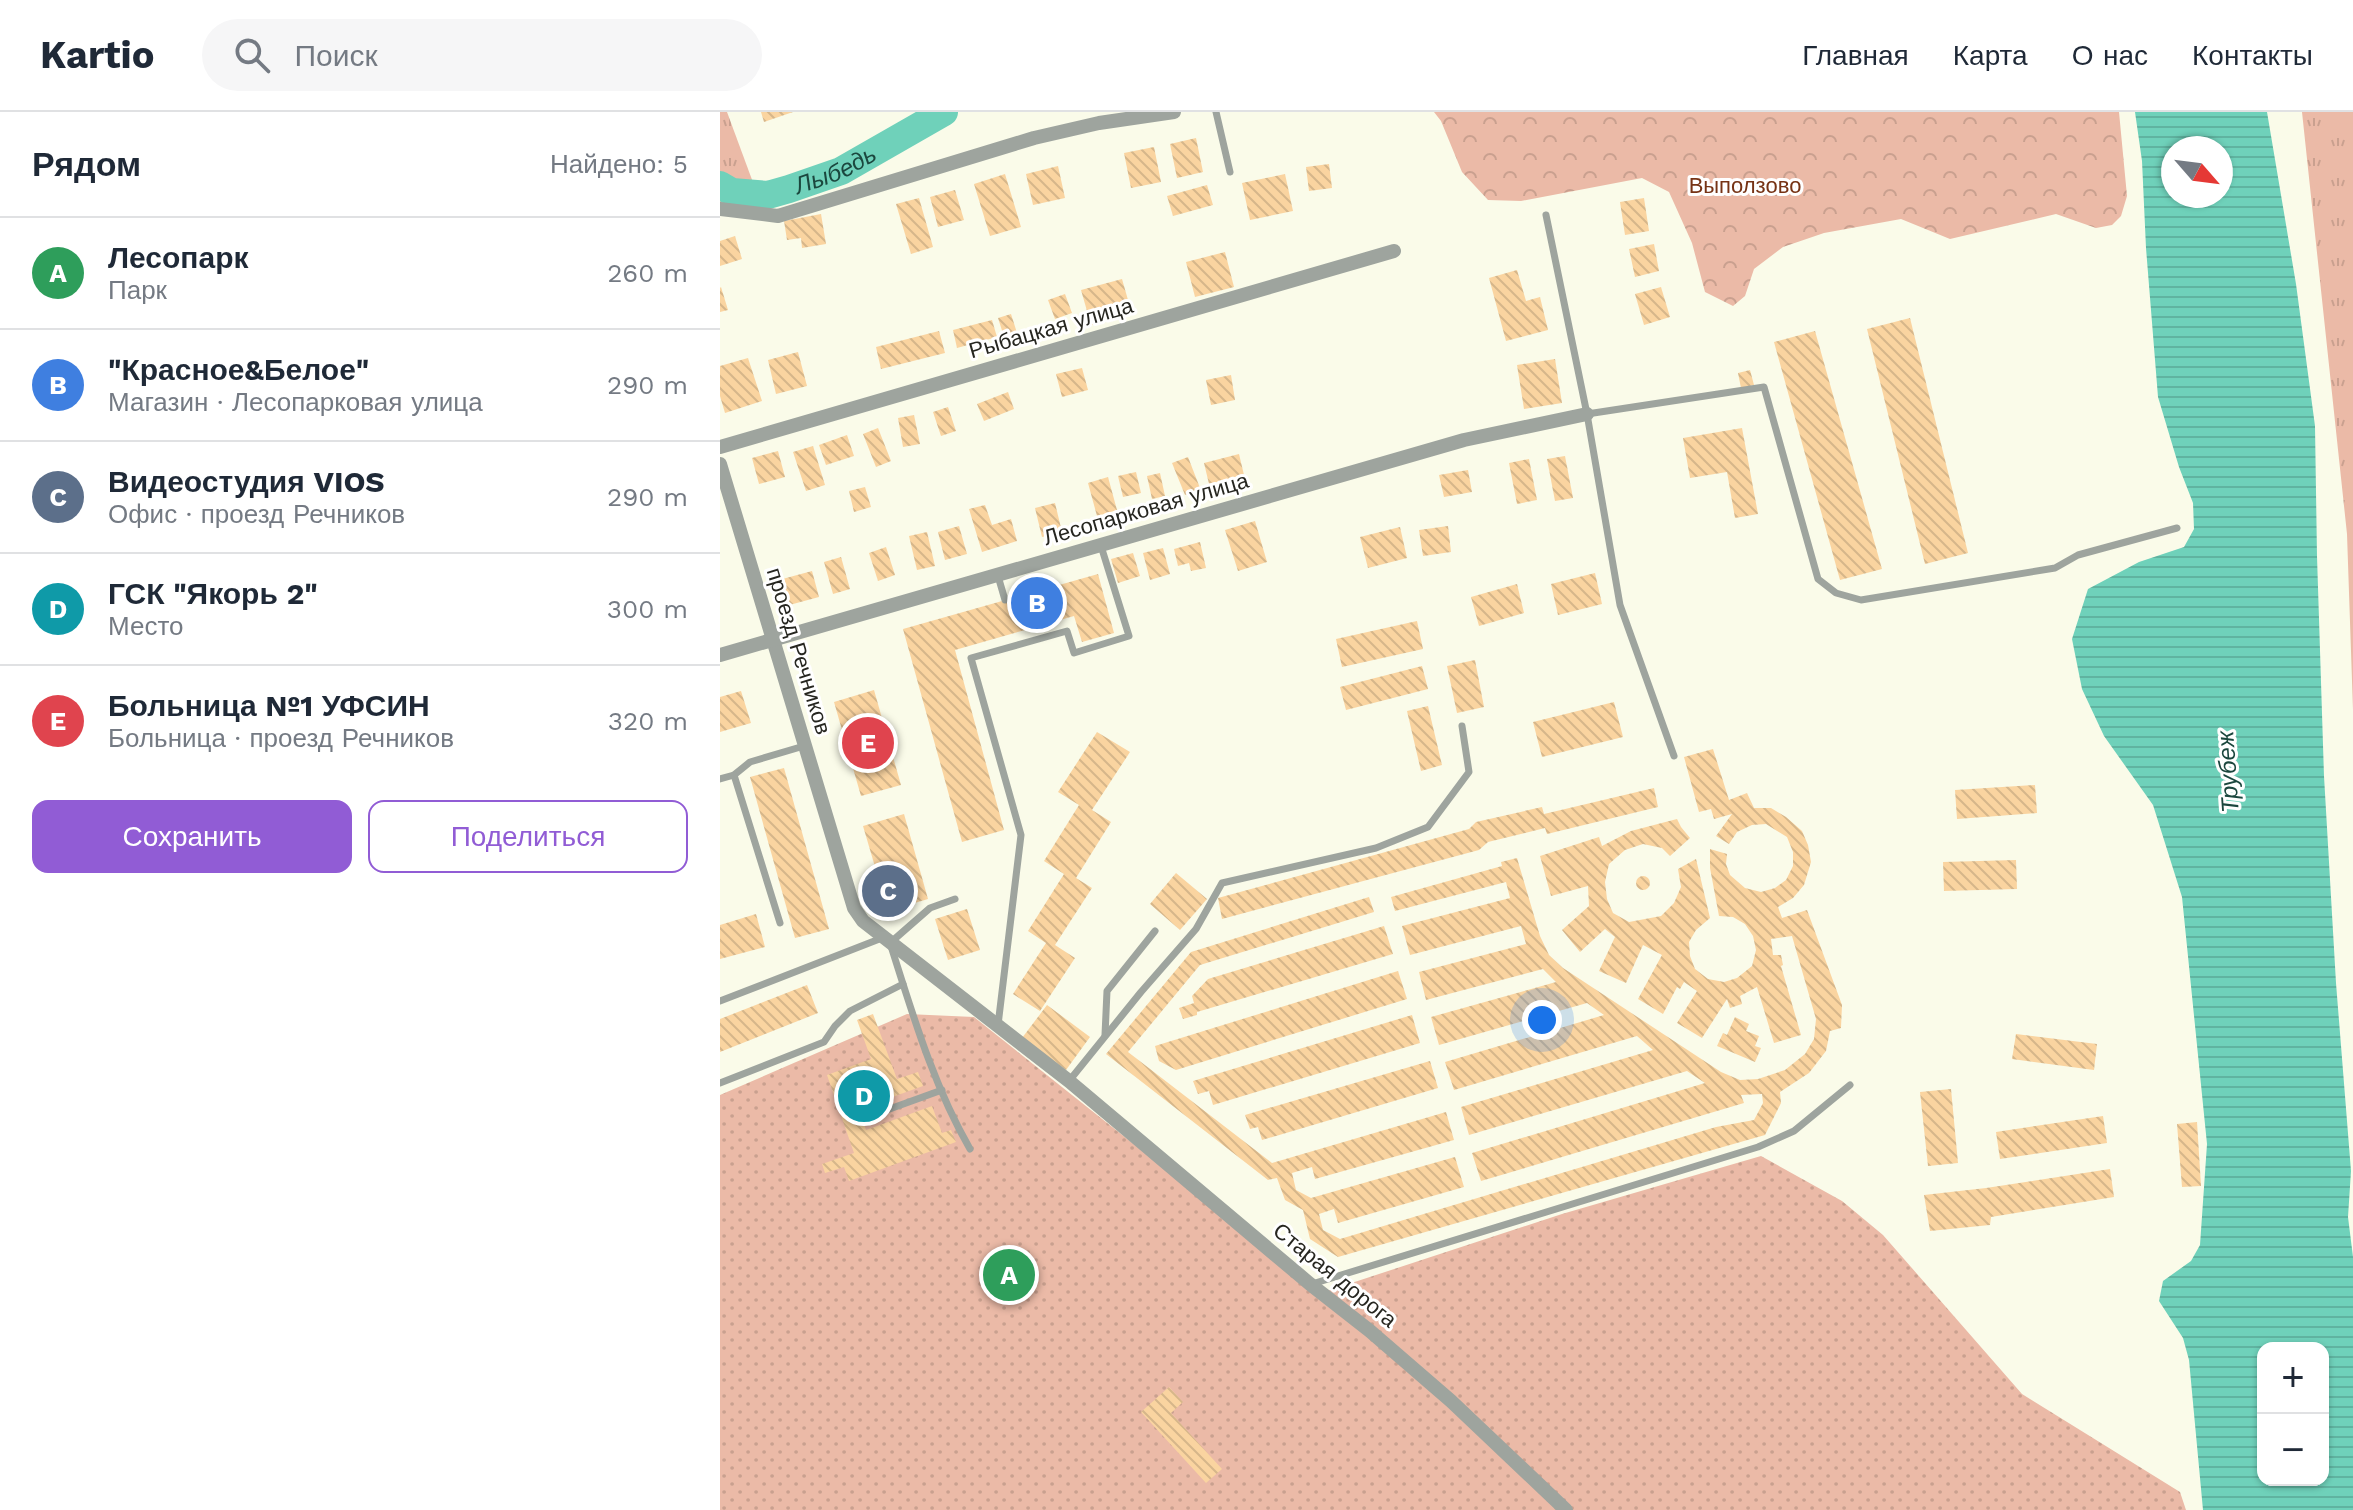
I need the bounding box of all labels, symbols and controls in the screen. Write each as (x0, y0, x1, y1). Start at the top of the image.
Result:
search box (202, 19, 762, 91)
text: Kartio (40, 33, 154, 77)
icon: search (230, 33, 274, 77)
text: Поиск (294, 38, 378, 73)
text: Главная (1802, 39, 1909, 72)
text: Карта (1953, 39, 2028, 72)
text: О нас (2072, 39, 2148, 72)
text: Контакты (2192, 39, 2313, 72)
north arrow (2161, 136, 2233, 208)
water label: Лыбедь (789, 140, 881, 201)
text: Рядом (32, 144, 141, 184)
text: Найдено: 5 (550, 149, 688, 179)
park label: Выползово (1689, 173, 1801, 198)
text: Лесопарк (108, 240, 249, 275)
text: A (49, 258, 67, 288)
text: 260 m (607, 258, 688, 288)
text: Парк (108, 275, 167, 305)
street label: Рыбацкая улица (966, 292, 1137, 363)
text: "Красное&Белое" (108, 352, 369, 387)
text: B (49, 370, 67, 400)
text: 290 m (607, 370, 688, 400)
text: Магазин · Лесопарковая улица (108, 387, 483, 417)
text: Видеостудия VIOS (108, 464, 385, 499)
street label: Лесопарковая улица (1041, 468, 1252, 550)
text: C (49, 482, 67, 512)
text: 290 m (607, 482, 688, 512)
text: Офис · проезд Речников (108, 499, 405, 529)
street label: проезд Речников (762, 565, 836, 737)
pin: B (1011, 573, 1063, 633)
text: ГСК "Якорь 2" (108, 576, 318, 611)
text: D (49, 594, 67, 624)
text: 300 m (607, 594, 688, 624)
text: Место (108, 611, 184, 641)
text: Больница №1 УФСИН (108, 688, 430, 723)
text: E (50, 706, 66, 736)
text: 320 m (608, 706, 688, 736)
pin: E (842, 713, 894, 773)
text: Больница · проезд Речников (108, 723, 454, 753)
water label: Трубеж (2211, 729, 2245, 814)
button: Сохранить (32, 800, 352, 873)
button: Поделиться (368, 800, 688, 873)
pin: C (862, 861, 914, 921)
your location (1522, 1000, 1562, 1040)
pin: D (838, 1066, 890, 1126)
street label: Старая дорога (1268, 1218, 1402, 1333)
pin: A (983, 1245, 1035, 1305)
map controls (2257, 1342, 2329, 1486)
button: + (2257, 1342, 2329, 1414)
button: − (2257, 1414, 2329, 1486)

